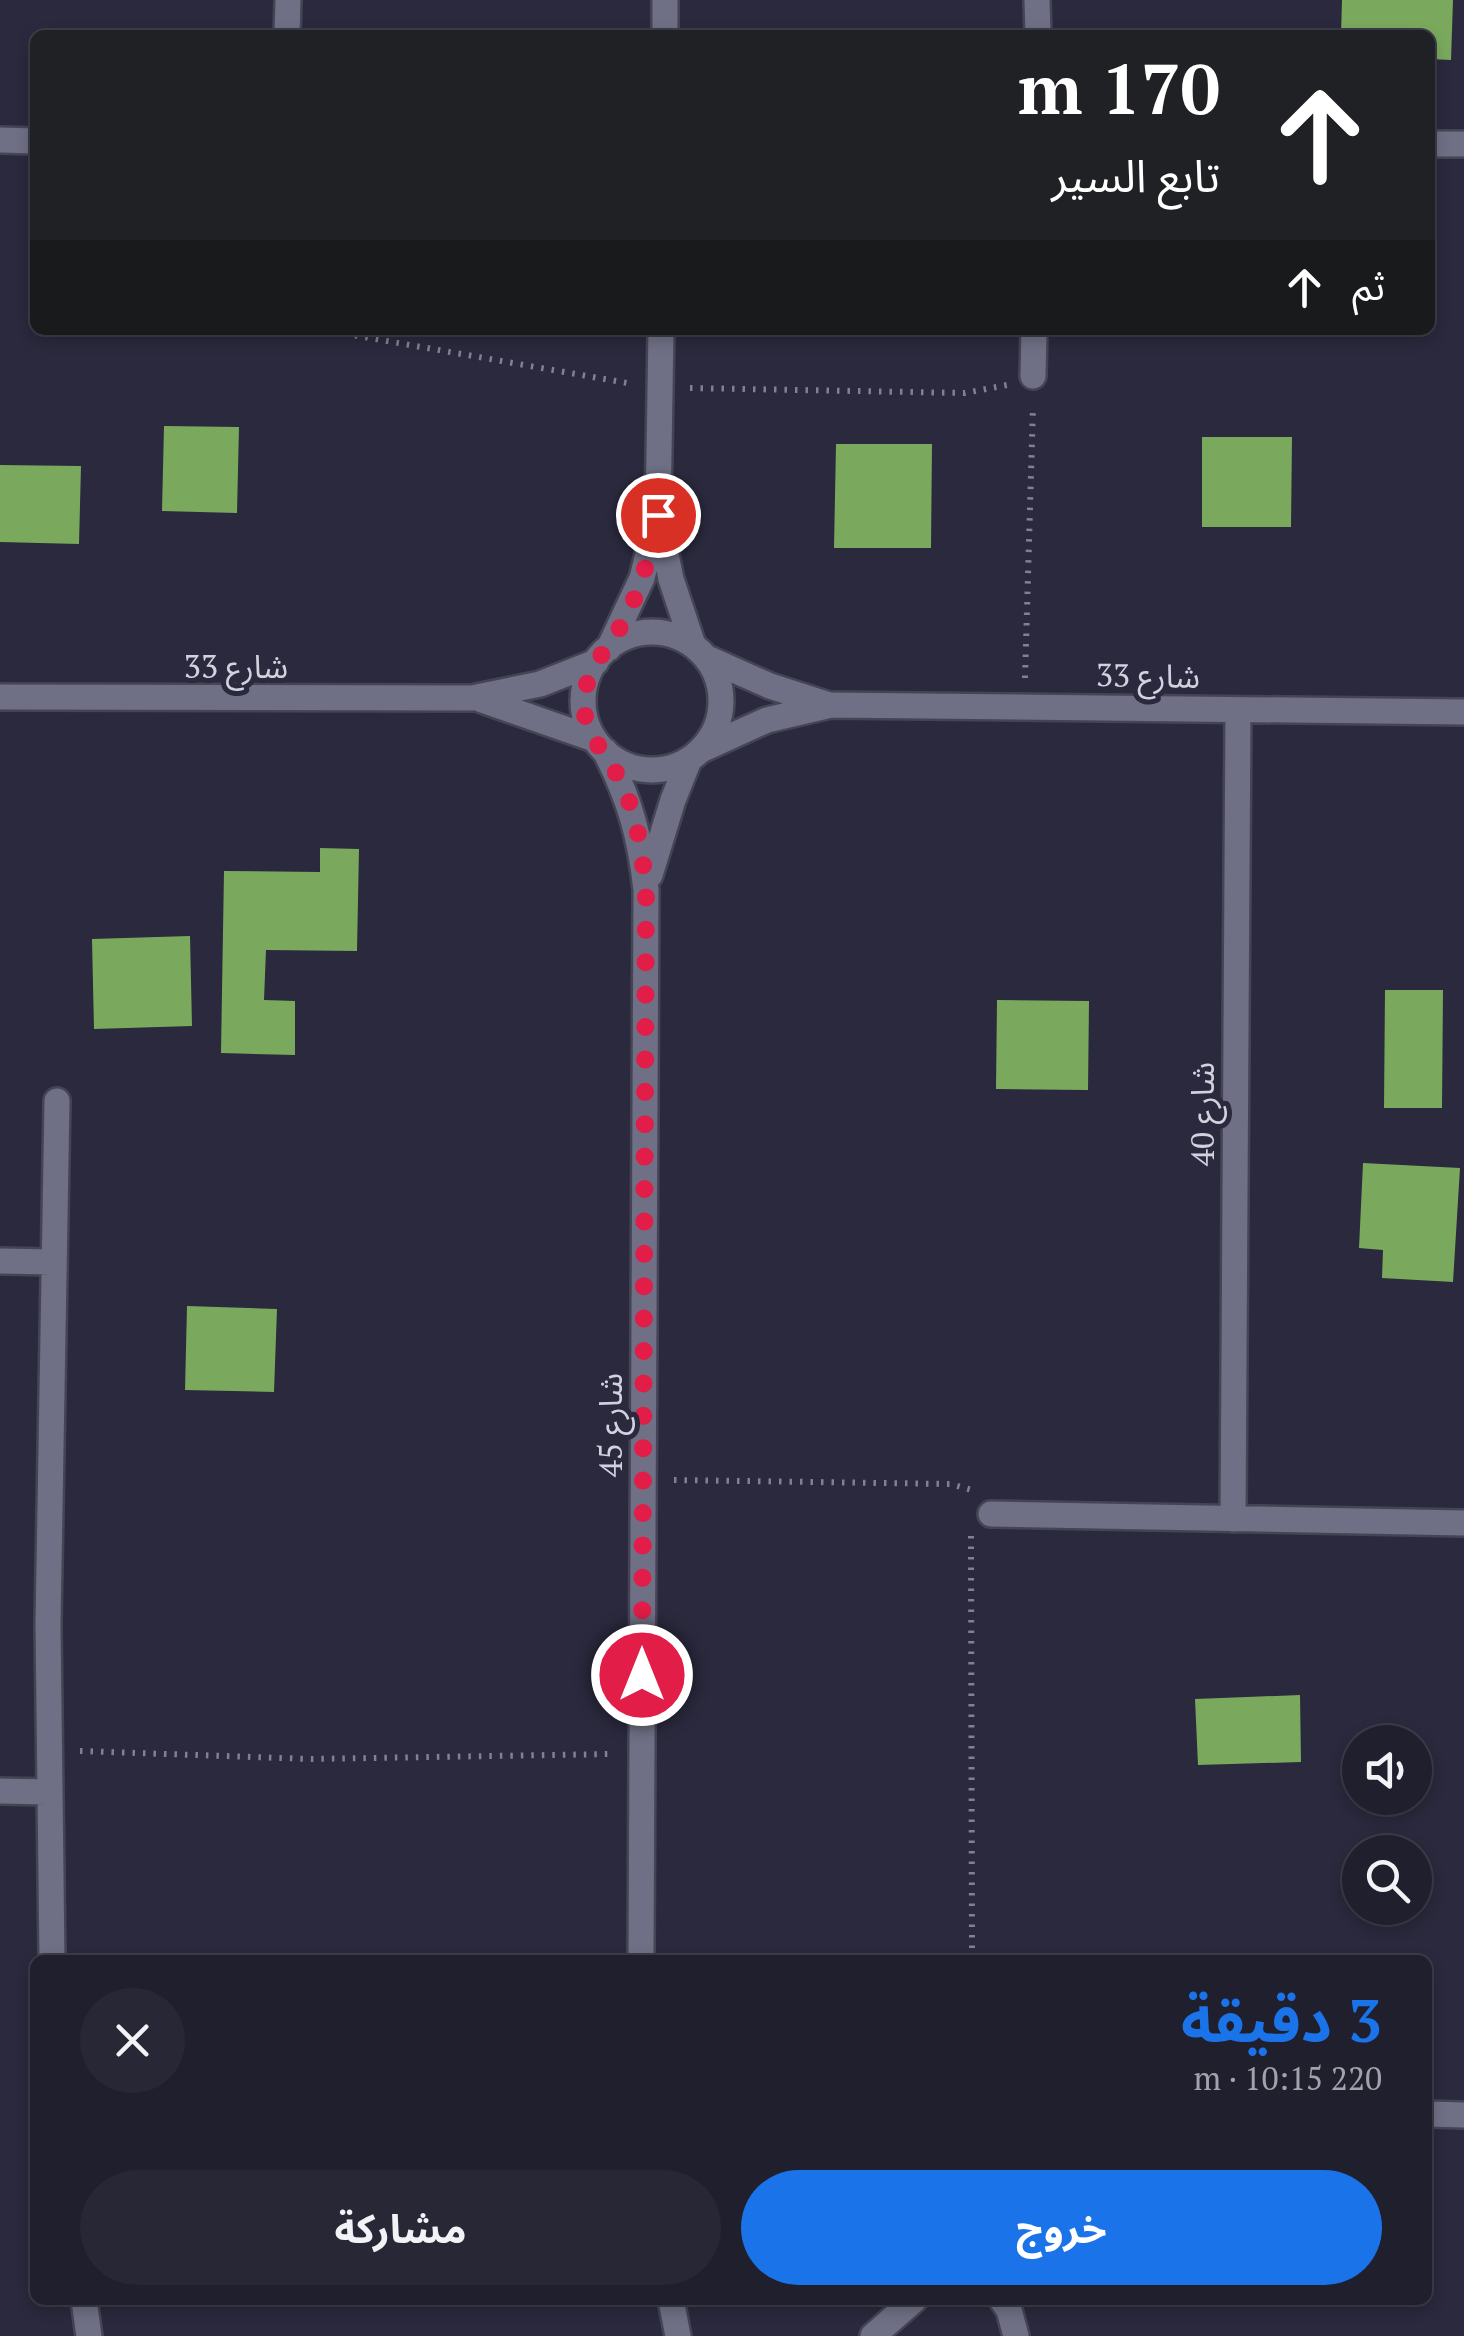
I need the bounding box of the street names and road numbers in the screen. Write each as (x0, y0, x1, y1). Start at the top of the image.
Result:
street label: شارع 33 (184, 645, 288, 691)
street label: شارع 33 (1095, 653, 1201, 701)
street label: شارع 40 (1181, 1062, 1227, 1166)
street label: شارع 45 (589, 1373, 635, 1477)

